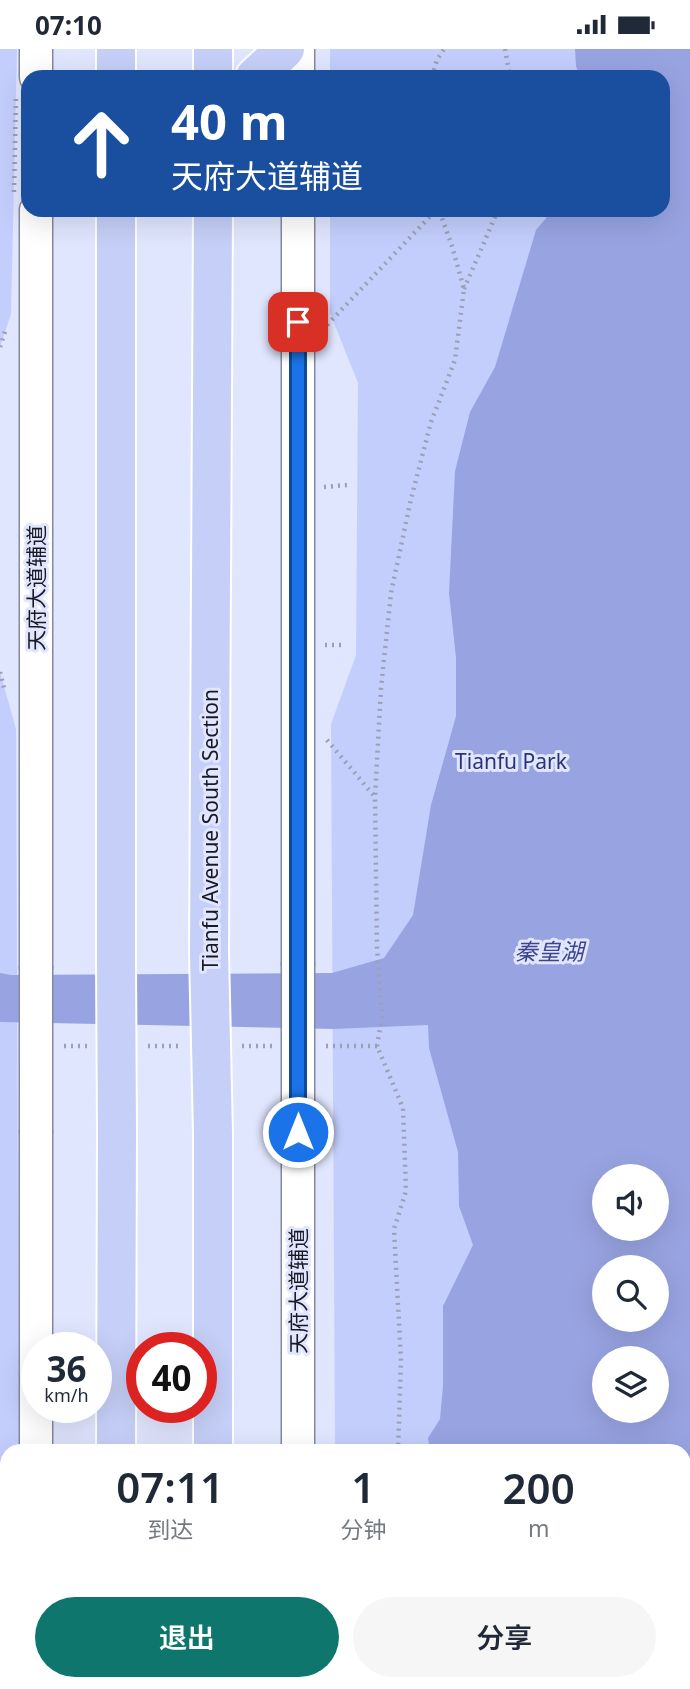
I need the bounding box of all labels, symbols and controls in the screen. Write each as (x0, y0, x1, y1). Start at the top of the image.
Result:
text: 07:10 (35, 7, 102, 43)
text: 40 m (171, 88, 288, 154)
icon: ahead (56, 98, 147, 189)
text: 天府大道辅道 (171, 154, 363, 197)
pin (268, 292, 328, 352)
icon: arrive (279, 303, 317, 341)
street label: 天府大道辅道 (22, 525, 50, 651)
street label: Tianfu Avenue South Section (196, 689, 224, 971)
park label: Tianfu Park (455, 747, 568, 775)
water label: 秦皇湖 (515, 935, 587, 967)
position arrow (261, 1095, 335, 1169)
map controls (592, 1164, 669, 1423)
button: sound (592, 1164, 669, 1241)
street label: 天府大道辅道 (284, 1228, 312, 1354)
button: search (592, 1255, 669, 1332)
speed limit sign: 40 (126, 1332, 217, 1423)
text: 36 (46, 1345, 87, 1392)
button: layers (592, 1346, 669, 1423)
text: km/h (44, 1383, 89, 1407)
text: 07:11 (116, 1458, 224, 1515)
text: 1 (351, 1458, 375, 1515)
text: 200 (503, 1459, 575, 1516)
text: m (528, 1512, 549, 1544)
text: 到达 (147, 1513, 193, 1545)
text: 分钟 (340, 1513, 386, 1545)
button: 退出 (35, 1597, 339, 1677)
button: 分享 (353, 1597, 656, 1677)

